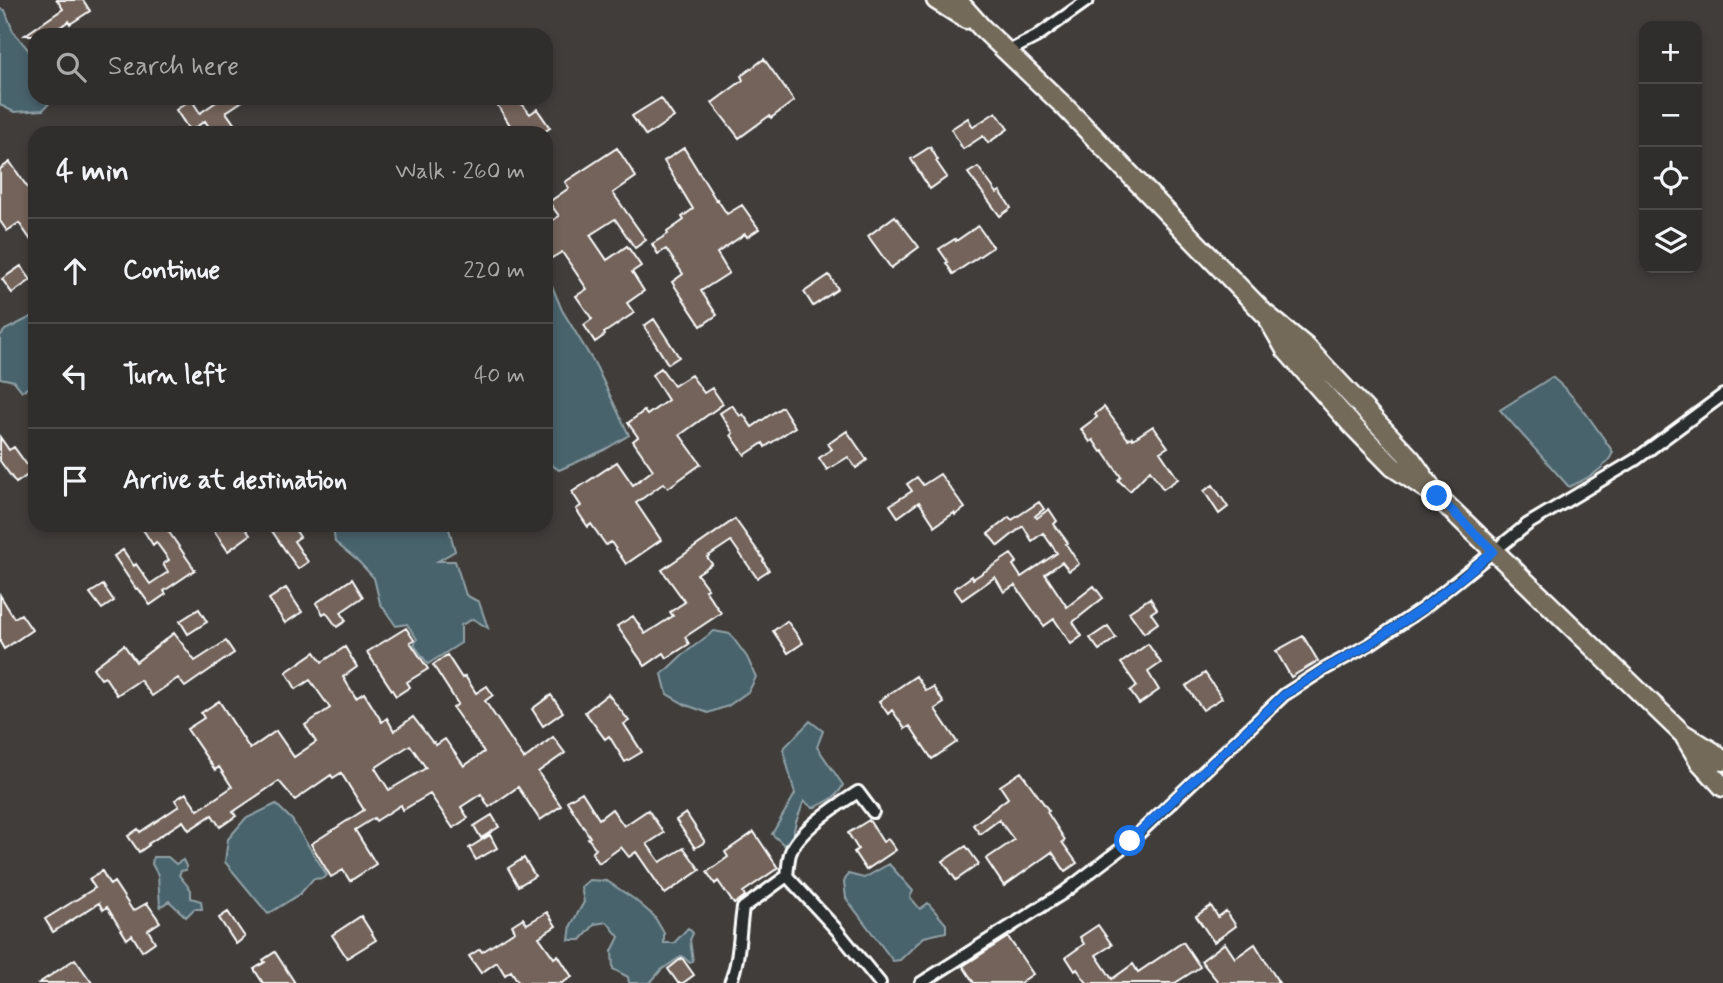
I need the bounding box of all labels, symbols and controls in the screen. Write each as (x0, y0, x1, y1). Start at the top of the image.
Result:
map controls (1639, 21, 1702, 273)
button: + (1639, 21, 1702, 84)
search box (28, 28, 553, 105)
icon: search (52, 48, 90, 86)
text: Search here (108, 50, 239, 84)
button: − (1639, 84, 1702, 147)
button: locate (1639, 147, 1702, 210)
text: 4 min (56, 152, 129, 191)
text: Walk · 260 m (395, 157, 525, 187)
button: layers (1639, 210, 1702, 273)
icon: ahead (56, 252, 94, 290)
text: Continue (123, 254, 220, 288)
text: 220 m (463, 256, 525, 286)
icon: left (56, 357, 94, 395)
text: Turn left (123, 359, 227, 393)
text: 40 m (474, 361, 525, 391)
icon: arrive (56, 462, 94, 500)
text: Arrive at destination (123, 464, 347, 498)
route end (1421, 480, 1452, 511)
route start (1114, 825, 1145, 856)

